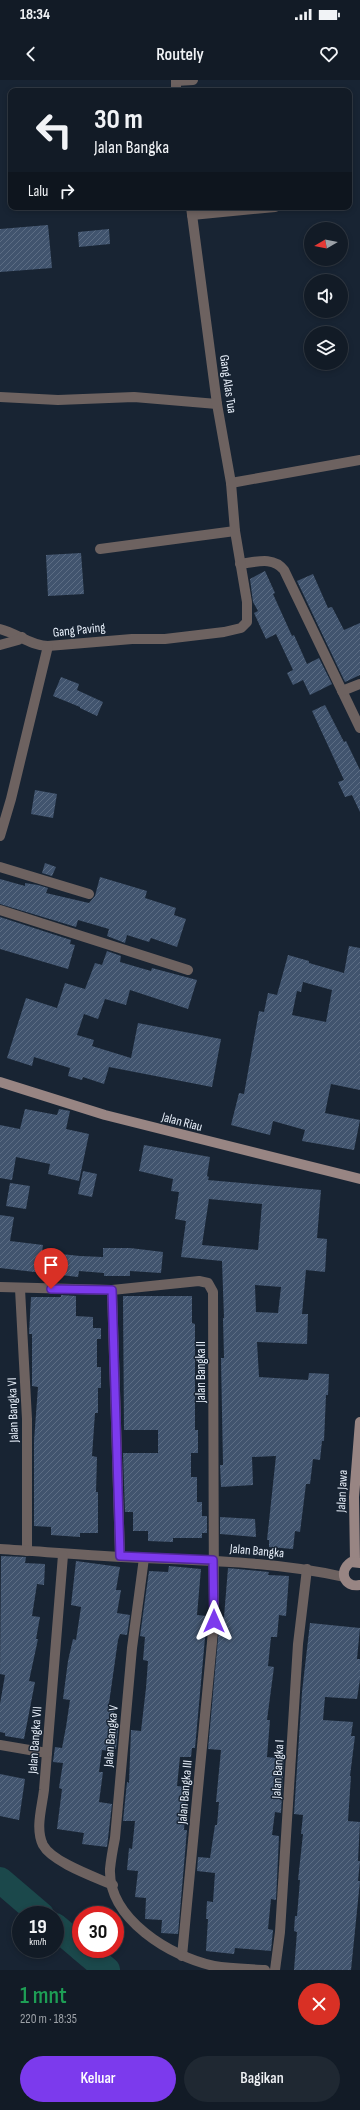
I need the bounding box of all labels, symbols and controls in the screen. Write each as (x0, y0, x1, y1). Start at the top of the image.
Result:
text: 18:34 (20, 5, 50, 24)
icon: back (20, 43, 42, 65)
icon: heart (318, 43, 340, 65)
text: Routely (156, 44, 204, 65)
text: 30 m (94, 103, 143, 136)
icon: left (28, 104, 80, 156)
text: Jalan Bangka (94, 137, 169, 158)
icon: right (56, 180, 78, 202)
text: Lalu (28, 182, 48, 201)
north arrow (304, 222, 348, 266)
map controls (304, 222, 348, 370)
button: sound (304, 274, 348, 318)
button: layers (304, 326, 348, 370)
street label: Gang Alas Tua (216, 354, 240, 414)
street label: Gang Paving (52, 619, 106, 641)
street label: Jalan Riau (159, 1109, 204, 1135)
pin (34, 1248, 68, 1289)
icon: arrive (40, 1254, 62, 1276)
street label: Jalan Bangka II (193, 1341, 209, 1404)
street label: Jalan Bangka VI (4, 1377, 22, 1444)
street label: Jalan Jawa (333, 1469, 351, 1514)
street label: Jalan Bangka (228, 1541, 285, 1561)
position arrow (193, 1600, 235, 1642)
street label: Jalan Bangka V (100, 1704, 122, 1769)
street label: Jalan Bangka VII (25, 1706, 45, 1775)
street label: Jalan Bangka I (268, 1739, 288, 1800)
street label: Jalan Bangka III (174, 1759, 196, 1826)
speed limit sign: 30 (72, 1906, 124, 1958)
text: 19 (29, 1915, 47, 1939)
text: km/h (29, 1936, 47, 1948)
text: 1 mnt (20, 1981, 67, 2010)
button: close (298, 1983, 340, 2025)
text: 220 m · 18:35 (20, 2011, 77, 2027)
button: Keluar (20, 2056, 176, 2102)
button: Bagikan (184, 2056, 340, 2102)

